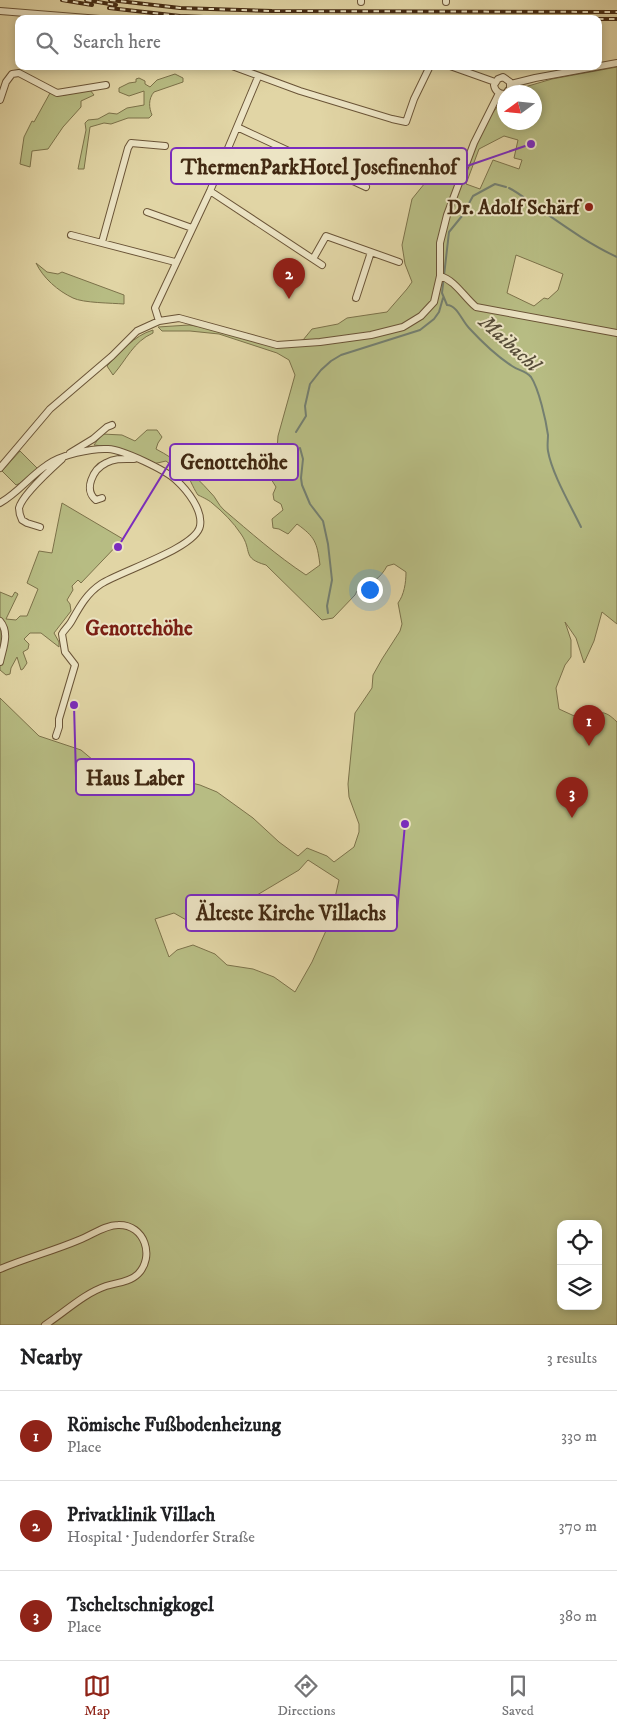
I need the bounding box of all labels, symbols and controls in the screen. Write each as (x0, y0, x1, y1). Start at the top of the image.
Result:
search box (15, 15, 602, 70)
icon: search (33, 29, 61, 57)
text: Search here (73, 31, 161, 54)
north arrow (497, 85, 542, 130)
callout: ThermenParkHotel Josefinenhof (171, 148, 467, 184)
text: ThermenParkHotel Josefinenhof (180, 155, 460, 181)
place label: Dr. Adolf Schärf (447, 196, 583, 221)
marker: Dr. Adolf Schärf (583, 201, 595, 213)
pin: 2 (273, 258, 305, 299)
water label: Maibachl (472, 308, 547, 380)
callout: Genottehöhe (170, 444, 298, 480)
text: Genottehöhe (180, 450, 288, 476)
your location (357, 577, 383, 603)
district label: Genottehöhe (85, 616, 193, 642)
pin: 1 (573, 705, 605, 746)
callout: Haus Laber (76, 759, 194, 795)
text: Haus Laber (86, 766, 185, 792)
pin: 3 (556, 777, 588, 818)
callout: Älteste Kirche Villachs (186, 895, 397, 931)
text: Älteste Kirche Villachs (195, 899, 386, 927)
map controls (557, 1220, 602, 1310)
button: locate (557, 1220, 602, 1265)
button: layers (557, 1265, 602, 1310)
text: Nearby (20, 1345, 82, 1371)
text: 3 results (547, 1348, 597, 1368)
text: Römische Fußbodenheizung (67, 1414, 281, 1437)
text: 1 (33, 1426, 39, 1446)
text: 330 m (561, 1426, 597, 1446)
text: Place (67, 1437, 101, 1457)
text: Privatklinik Villach (67, 1504, 215, 1527)
text: 2 (32, 1516, 40, 1536)
text: 370 m (559, 1516, 597, 1536)
text: Hospital · Judendorfer Straße (67, 1527, 255, 1547)
text: Tscheltschnigkogel (67, 1594, 214, 1617)
text: 3 (33, 1606, 39, 1626)
text: 380 m (559, 1606, 597, 1626)
text: Place (67, 1617, 101, 1637)
tab: Map (83, 1672, 111, 1720)
tab: Directions (277, 1672, 335, 1720)
tab: Saved (502, 1672, 534, 1720)

